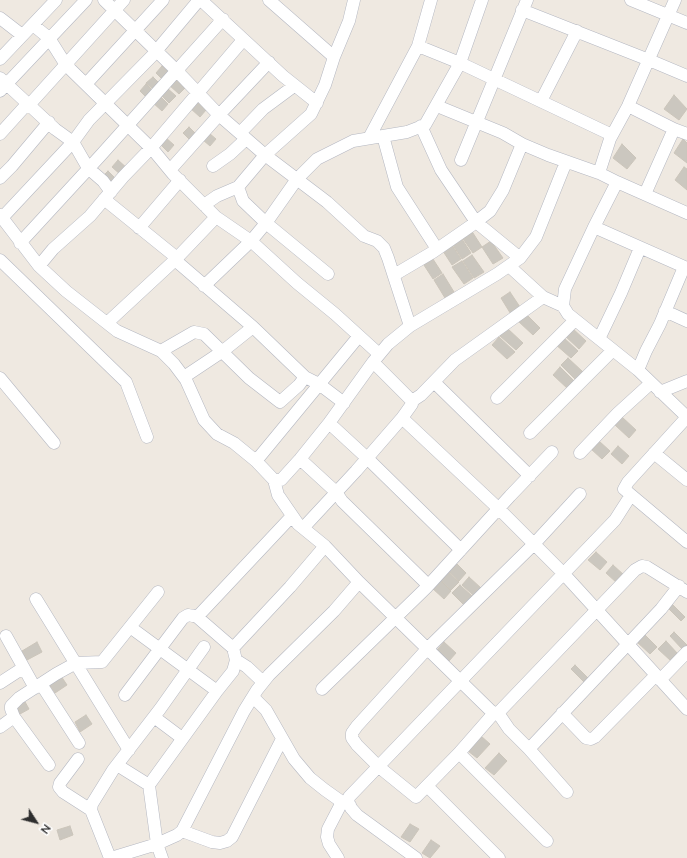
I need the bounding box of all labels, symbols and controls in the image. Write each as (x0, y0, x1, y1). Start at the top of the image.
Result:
north arrow (16, 802, 56, 842)
text: N (38, 822, 54, 837)

